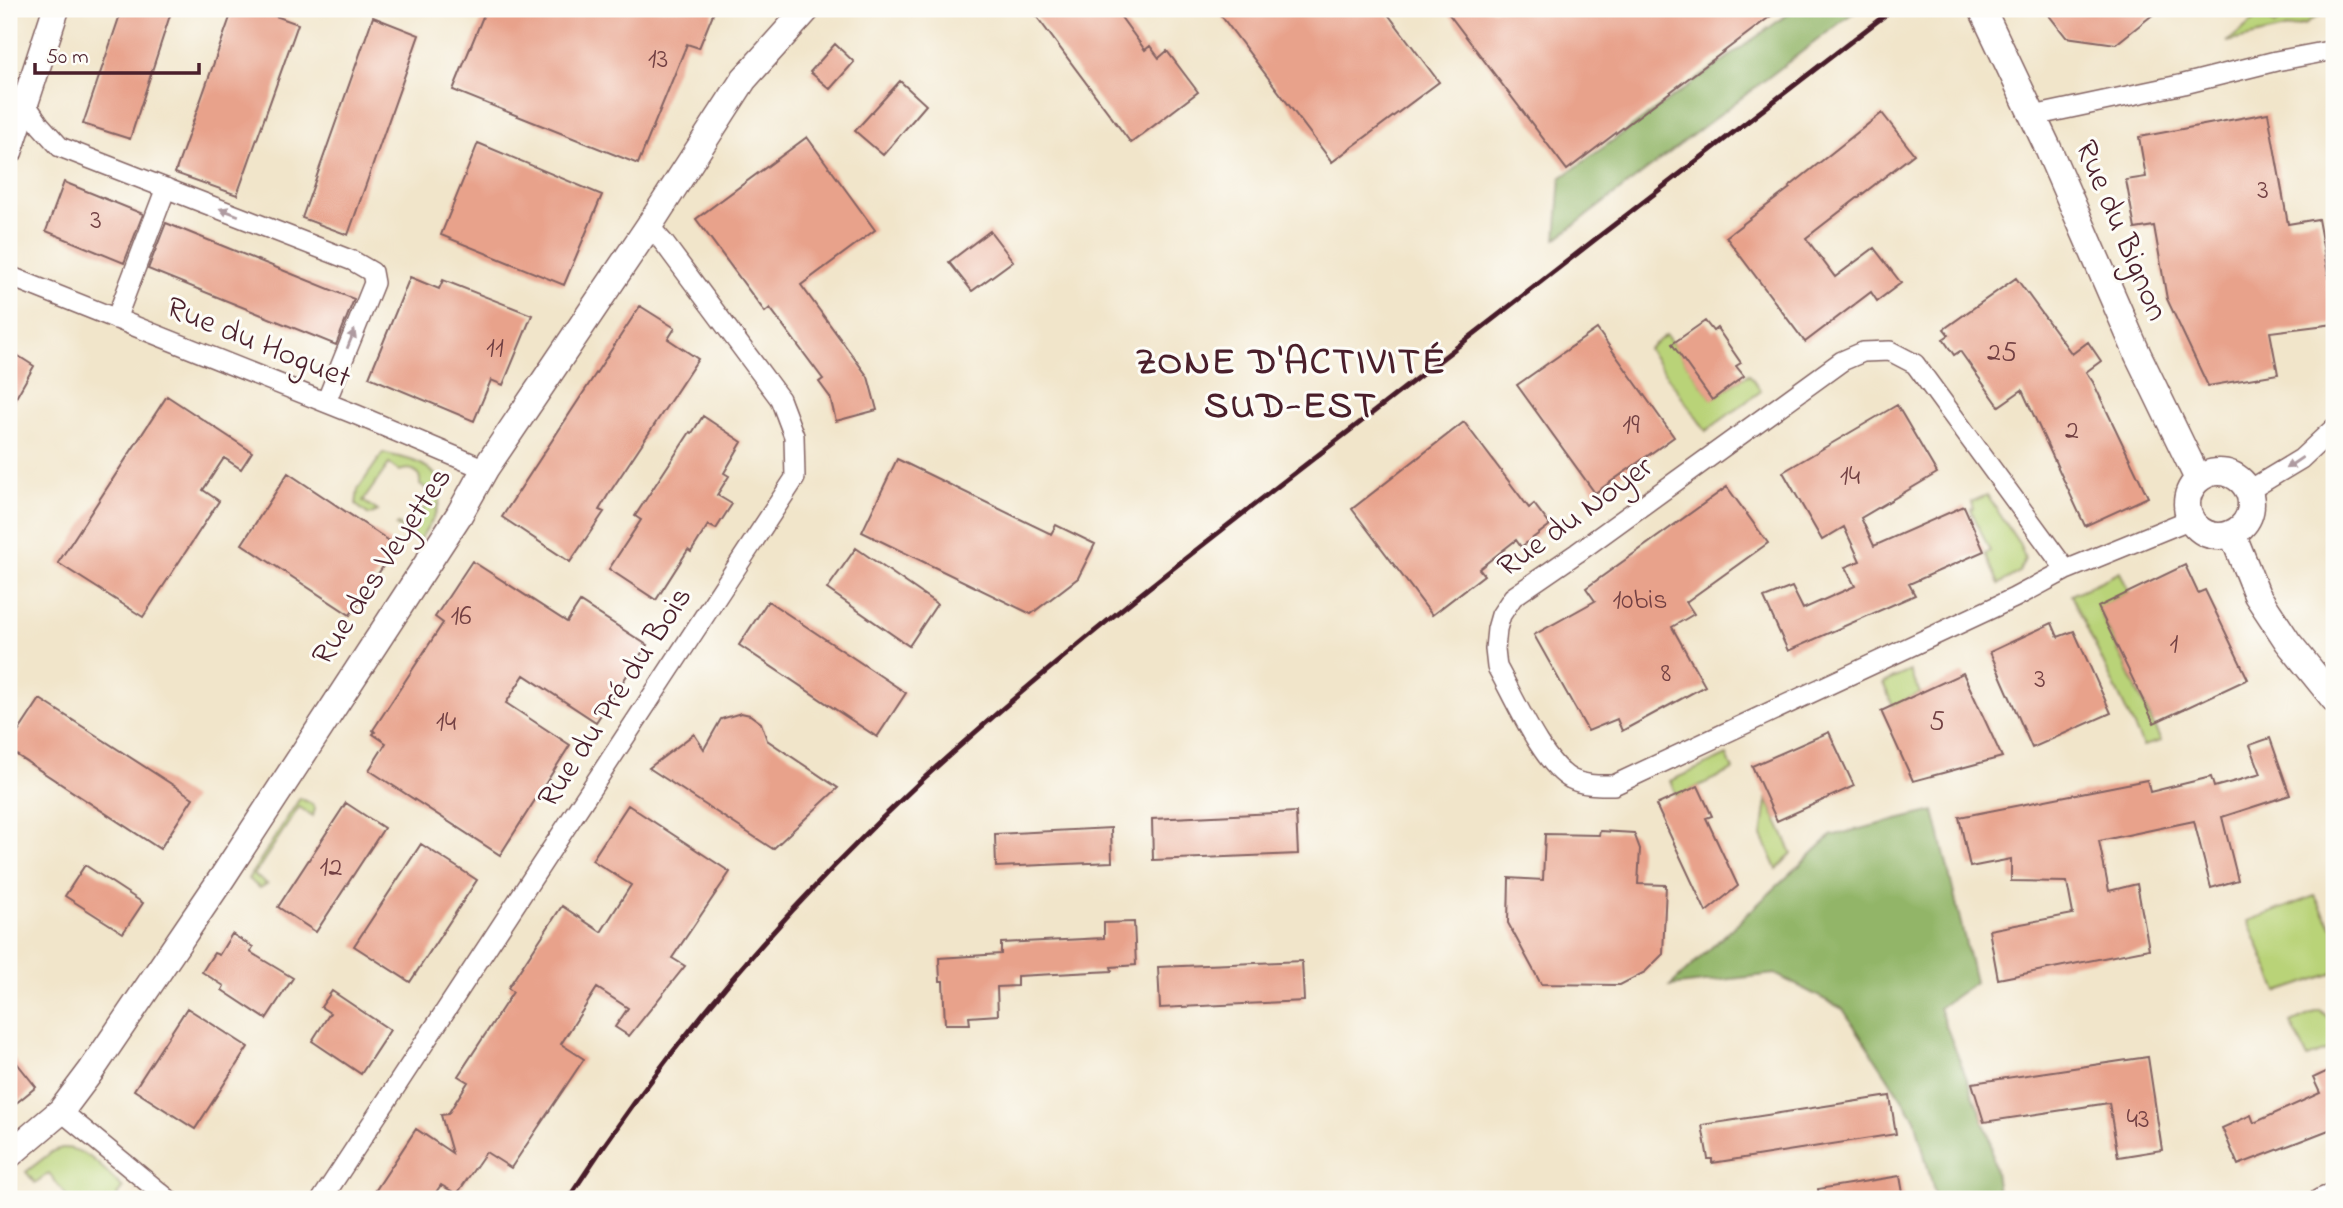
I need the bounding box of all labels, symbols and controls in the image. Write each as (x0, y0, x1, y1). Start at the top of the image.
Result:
scale bar (35, 32, 200, 76)
house number: 13 (648, 40, 668, 81)
text: 50 m (46, 43, 89, 73)
street label: Rue du Bignon (2061, 133, 2179, 329)
house number: 3 (2257, 171, 2269, 212)
house number: 3 (90, 201, 102, 242)
one-way arrow (218, 207, 239, 218)
street label: Rue du Hoguet (159, 286, 358, 402)
one-way arrow (346, 329, 357, 350)
house number: 11 (486, 329, 504, 370)
house number: 25 (1987, 333, 2017, 374)
district label: ZONE D'ACTIVITÉ SUD-EST (1135, 336, 1447, 436)
house number: 19 (1622, 406, 1640, 447)
house number: 2 (2065, 411, 2079, 452)
street label: Rue du Noyer (1488, 445, 1664, 591)
house number: 14 (1840, 457, 1861, 498)
one-way arrow (2284, 457, 2304, 470)
street label: Rue des Veyettes (301, 458, 465, 676)
street label: Rue du Pré du Bois (527, 578, 705, 818)
house number: 10bis (1612, 581, 1668, 622)
house number: 16 (450, 597, 472, 638)
house number: 1 (2170, 625, 2179, 666)
house number: 8 (1661, 654, 1671, 695)
house number: 3 (2034, 660, 2046, 701)
house number: 5 (1929, 702, 1945, 743)
house number: 14 (436, 703, 457, 744)
house number: 12 (320, 848, 342, 889)
house number: 43 (2126, 1100, 2150, 1141)

